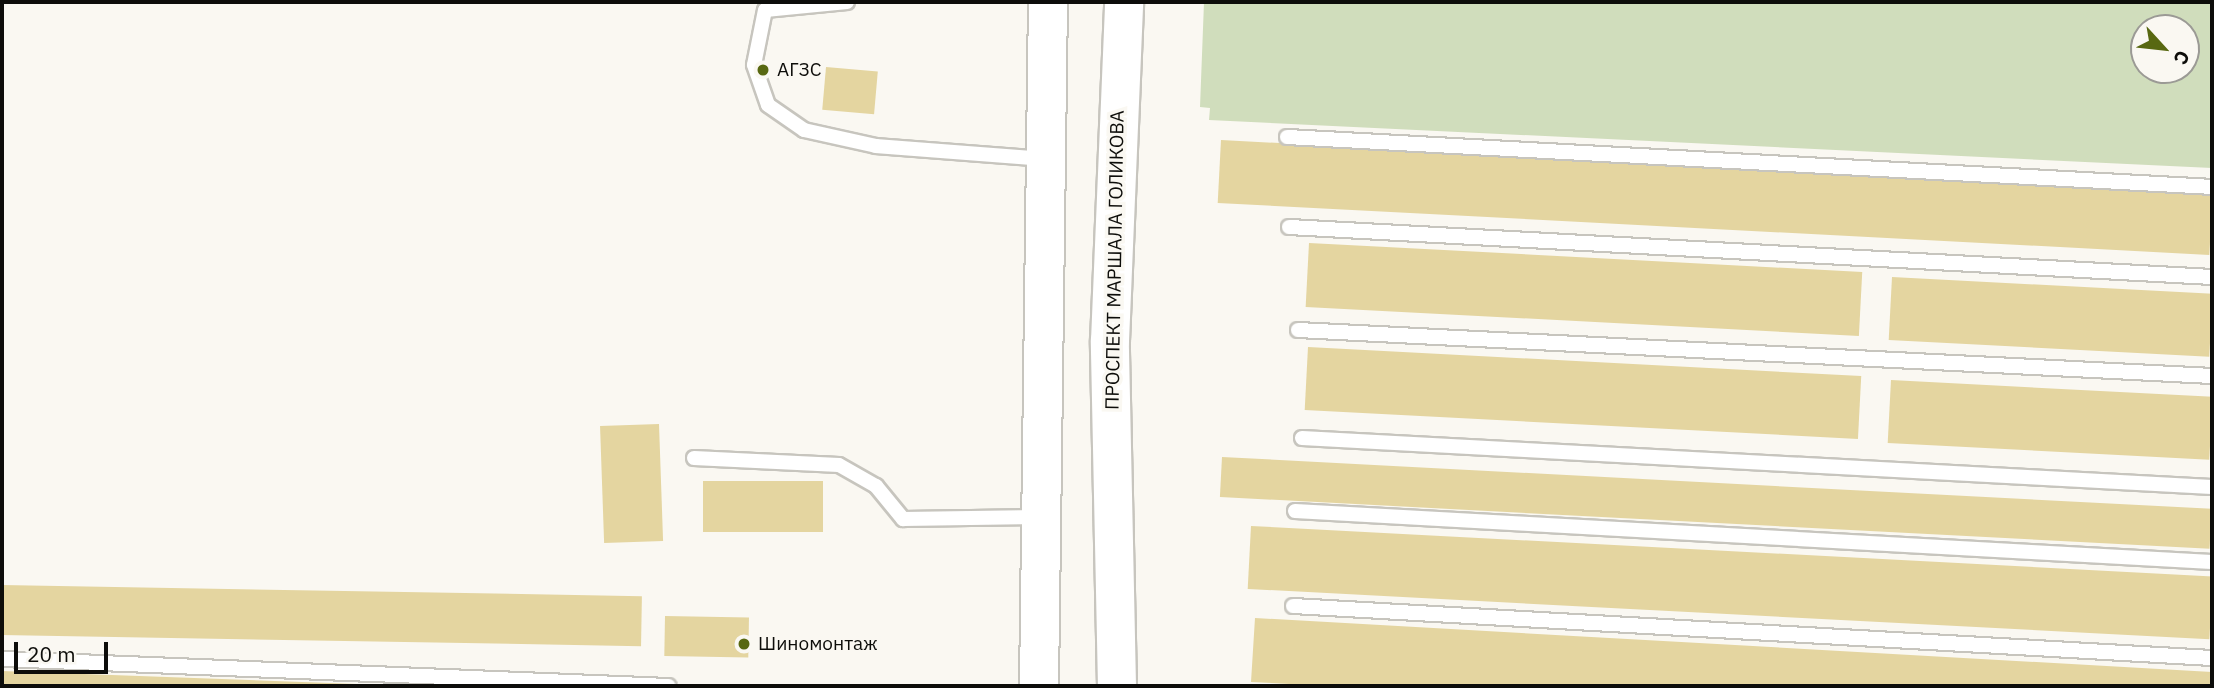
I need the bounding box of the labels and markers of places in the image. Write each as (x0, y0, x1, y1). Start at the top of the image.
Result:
place label: АГЗС (777, 59, 822, 81)
marker: АГЗС (755, 62, 771, 78)
place label: Шиномонтаж (758, 633, 878, 655)
marker: Шиномонтаж (736, 636, 752, 652)

